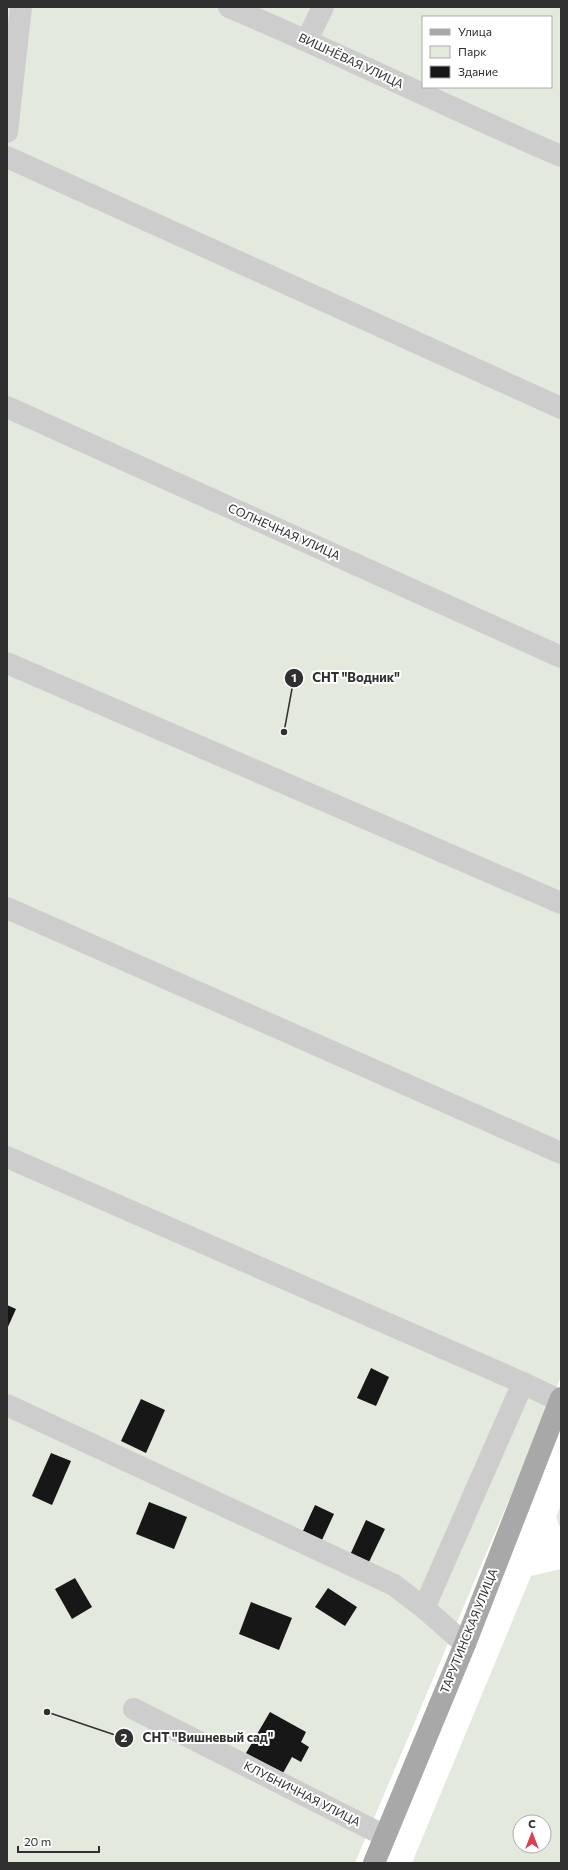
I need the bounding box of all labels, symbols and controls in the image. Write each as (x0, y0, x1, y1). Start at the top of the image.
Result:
legend (422, 16, 552, 88)
text: Улица (458, 24, 492, 38)
street label: ВИШНЁВАЯ УЛИЦА (297, 30, 406, 91)
text: Парк (458, 44, 487, 58)
text: Здание (458, 64, 498, 78)
street label: СОЛНЕЧНАЯ УЛИЦА (226, 500, 343, 562)
callout: СНТ "Водник" (284, 665, 408, 690)
text: СНТ "Водник" (312, 669, 400, 685)
text: 1 (291, 670, 297, 684)
street label: ТАРУТИНСКАЯ УЛИЦА (437, 1566, 500, 1695)
callout: СНТ "Вишневый сад" (114, 1725, 281, 1750)
text: СНТ "Вишневый сад" (143, 1729, 274, 1745)
text: 2 (121, 1730, 128, 1744)
street label: КЛУБНИЧНАЯ УЛИЦА (242, 1758, 363, 1829)
north arrow (512, 1814, 552, 1854)
text: С (528, 1817, 536, 1830)
scale bar (18, 1828, 99, 1854)
text: 20 m (24, 1834, 51, 1848)

